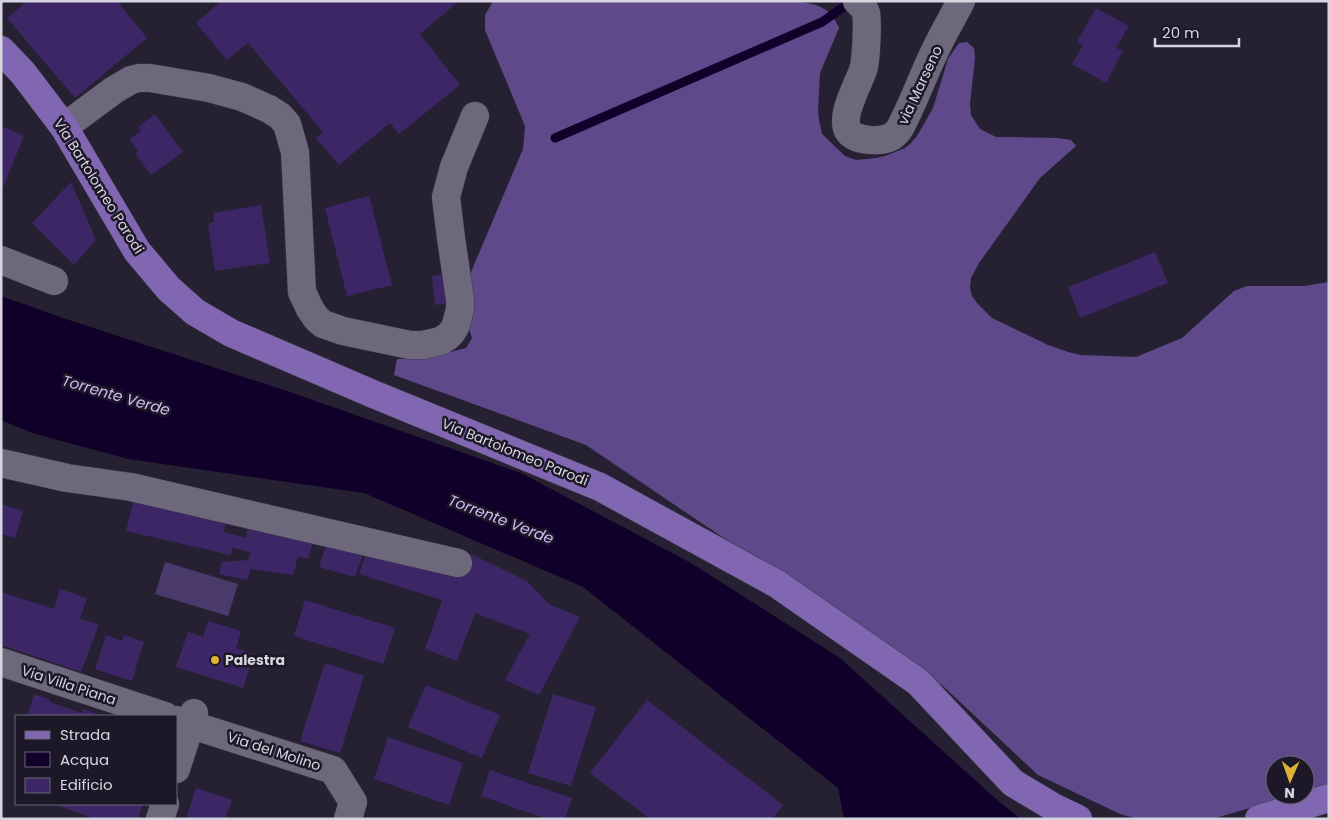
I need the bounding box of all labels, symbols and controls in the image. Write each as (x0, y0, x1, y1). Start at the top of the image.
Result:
scale bar (1155, 15, 1239, 47)
text: 20 m (1162, 22, 1200, 43)
street label: via Marseno (893, 42, 947, 128)
street label: Via Bartolomeo Parodi (49, 114, 149, 258)
water label: Torrente Verde (60, 370, 172, 420)
street label: Via Bartolomeo Parodi (439, 413, 591, 491)
water label: Torrente Verde (445, 489, 557, 549)
place label: Palestra (225, 650, 285, 670)
marker: Palestra (209, 654, 221, 666)
street label: Via Villa Piana (19, 660, 119, 710)
legend (15, 715, 178, 805)
text: Strada (60, 724, 110, 745)
street label: Via del Molino (225, 726, 323, 776)
text: Acqua (60, 749, 109, 770)
north arrow (1265, 755, 1315, 805)
text: Edificio (60, 774, 113, 795)
text: N (1284, 783, 1295, 803)

